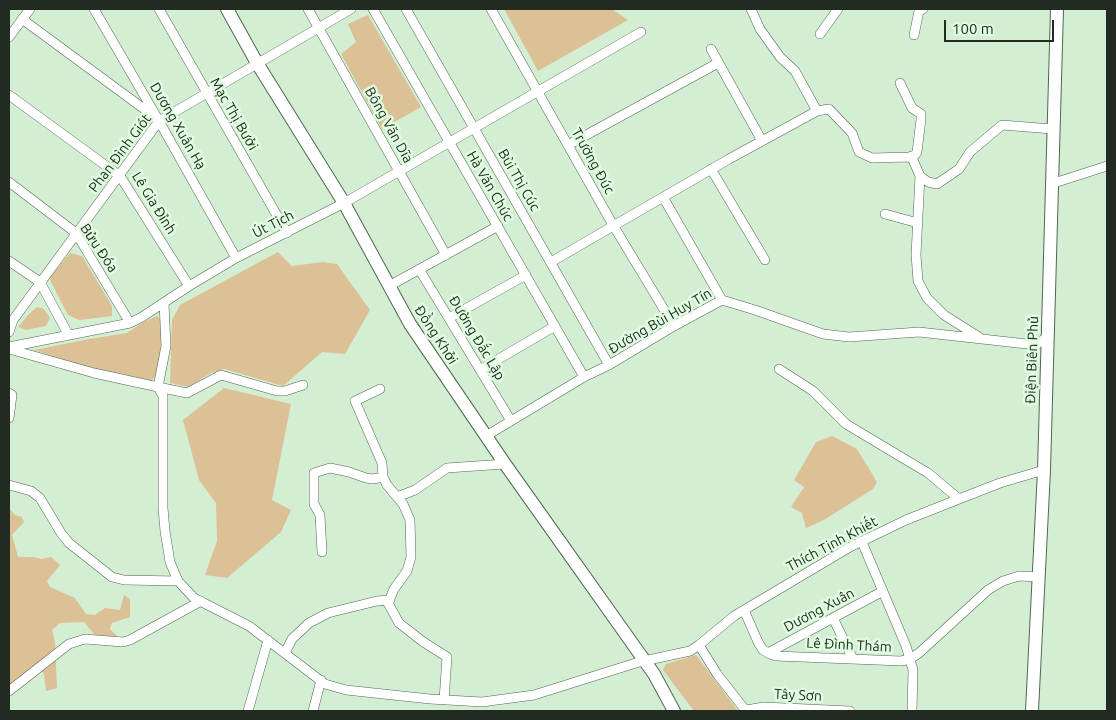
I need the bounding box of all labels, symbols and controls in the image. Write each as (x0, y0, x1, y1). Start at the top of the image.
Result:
scale bar (946, 10, 1056, 42)
text: 100 m (952, 20, 994, 37)
street label: Mạc Thị Bưởi (206, 75, 262, 153)
street label: Dương Xuân Hạ (146, 80, 210, 172)
street label: Bông Văn Dĩa (361, 84, 417, 166)
street label: Phan Đình Giót (85, 110, 155, 196)
street label: Trường Đúc (568, 125, 618, 197)
street label: Bùi Thị Cúc (495, 146, 543, 214)
street label: Hà Văn Chúc (463, 148, 517, 224)
street label: Lê Gia Đỉnh (128, 169, 180, 237)
street label: Út Tịch (249, 206, 297, 242)
street label: Bửu Đóa (77, 221, 121, 275)
street label: Đường Bùi Huy Tín (605, 285, 715, 357)
street label: Đường Đắc Lập (445, 293, 509, 383)
street label: Đồng Khởi (411, 302, 461, 368)
street label: Điện Biên Phủ (1022, 316, 1042, 404)
street label: Thích Tịnh Khiết (784, 513, 880, 575)
street label: Dương Xuân (781, 584, 857, 636)
street label: Lê Đình Thám (806, 634, 892, 656)
street label: Tây Sơn (774, 685, 822, 705)

